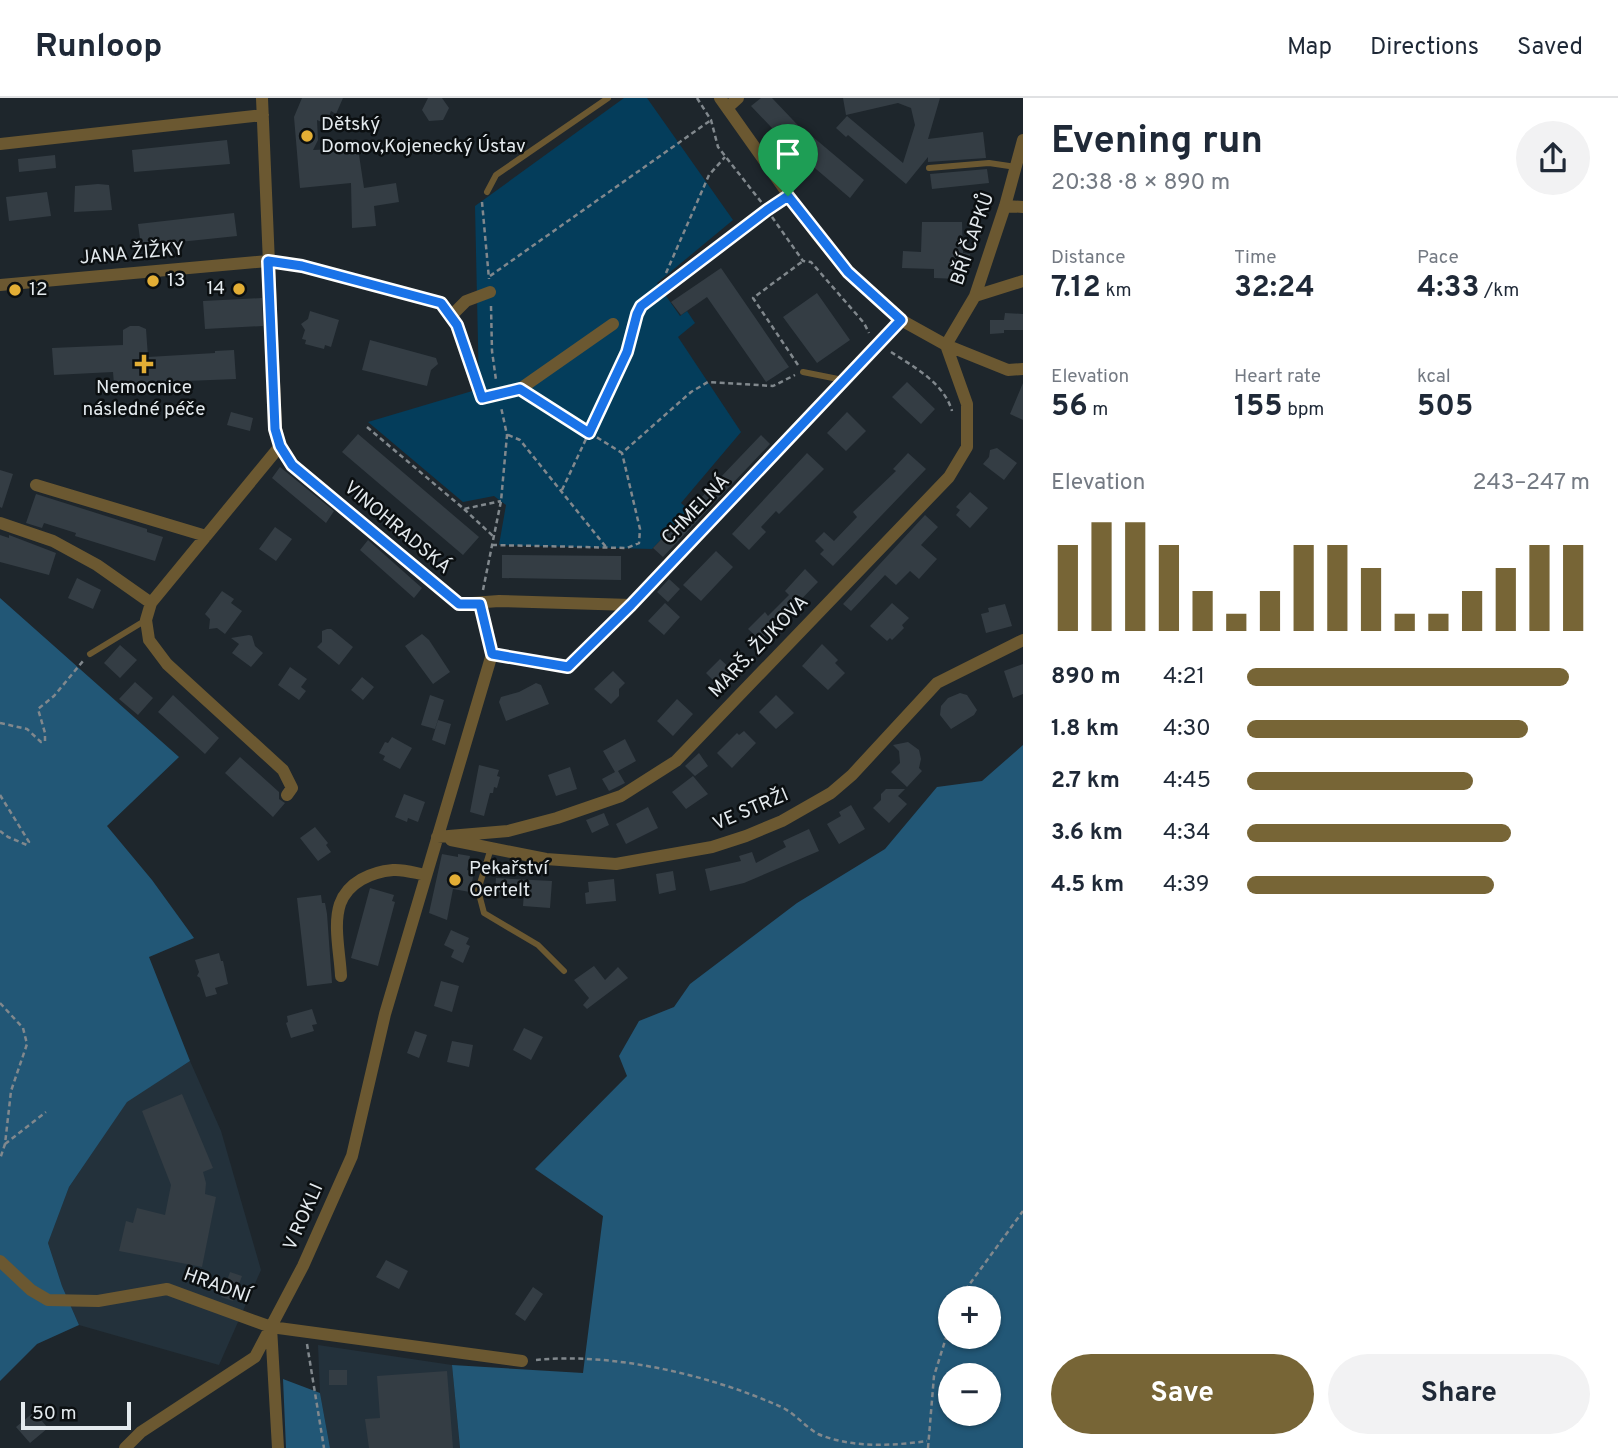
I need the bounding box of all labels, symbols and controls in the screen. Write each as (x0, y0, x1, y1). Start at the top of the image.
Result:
text: Runloop (35, 27, 162, 69)
text: Map (1287, 33, 1332, 63)
text: Directions (1370, 33, 1479, 63)
text: Saved (1517, 33, 1583, 63)
place label: Dětský Domov,Kojenecký Ústav (321, 113, 526, 159)
text: Evening run (1051, 118, 1263, 167)
button: share (1516, 121, 1590, 195)
pin (758, 124, 818, 196)
marker: Dětský Domov,Kojenecký Ústav (299, 128, 315, 144)
icon: arrive (769, 135, 807, 173)
text: 20:38 · 8 × 890 m (1051, 169, 1230, 198)
street label: BŘÍ ČAPKŮ (944, 189, 1000, 288)
street label: JANA ŽIŽKY (79, 236, 185, 271)
text: Distance (1051, 246, 1126, 270)
text: Time (1234, 246, 1277, 270)
text: Pace (1417, 246, 1459, 270)
place label: 13 (167, 269, 186, 293)
text: 7.12 (1051, 270, 1101, 307)
text: 32:24 (1234, 270, 1315, 307)
text: 4:33 (1417, 270, 1480, 307)
marker: 13 (145, 273, 161, 289)
place label: 14 (206, 277, 225, 301)
place label: 12 (29, 278, 48, 302)
text: km (1101, 279, 1132, 303)
text: /km (1480, 279, 1519, 303)
marker: 14 (231, 281, 247, 297)
marker: 12 (7, 282, 23, 298)
marker: Nemocnice následné péče (134, 354, 154, 374)
text: Elevation (1051, 365, 1129, 389)
text: Heart rate (1234, 365, 1321, 389)
text: kcal (1417, 365, 1451, 389)
place label: Nemocnice následné péče (83, 376, 205, 422)
text: 56 (1051, 389, 1088, 426)
text: 155 (1234, 389, 1283, 426)
text: 505 (1417, 389, 1473, 426)
text: m (1088, 398, 1108, 422)
text: bpm (1283, 398, 1324, 422)
street label: CHMELNÁ (656, 469, 735, 550)
text: Elevation (1051, 469, 1146, 498)
text: 243–247 m (1473, 469, 1590, 498)
street label: VINOHRADSKÁ (339, 475, 456, 580)
street label: MARŠ. ŽUKOVA (703, 590, 814, 703)
text: 890 m (1051, 663, 1121, 692)
text: 4:21 (1163, 663, 1205, 692)
text: 1.8 km (1051, 715, 1119, 744)
text: 4:30 (1163, 715, 1211, 744)
text: 2.7 km (1051, 767, 1120, 796)
text: 4:45 (1163, 767, 1211, 796)
street label: VE STRŽI (709, 782, 793, 837)
text: 3.6 km (1051, 819, 1123, 848)
text: 4:34 (1163, 819, 1211, 848)
place label: Pekařství Oertelt (469, 857, 550, 903)
text: 4.5 km (1051, 871, 1124, 900)
text: 4:39 (1163, 871, 1210, 900)
marker: Pekařství Oertelt (447, 872, 463, 888)
street label: V ROKLI (279, 1180, 329, 1254)
street label: HRADNÍ (180, 1262, 256, 1310)
map controls (938, 1286, 1001, 1426)
button: + (938, 1286, 1001, 1349)
button: Save (1051, 1354, 1314, 1434)
button: Share (1328, 1354, 1590, 1434)
button: − (938, 1363, 1001, 1426)
scale bar (21, 1399, 131, 1431)
text: 50 m (32, 1402, 77, 1426)

